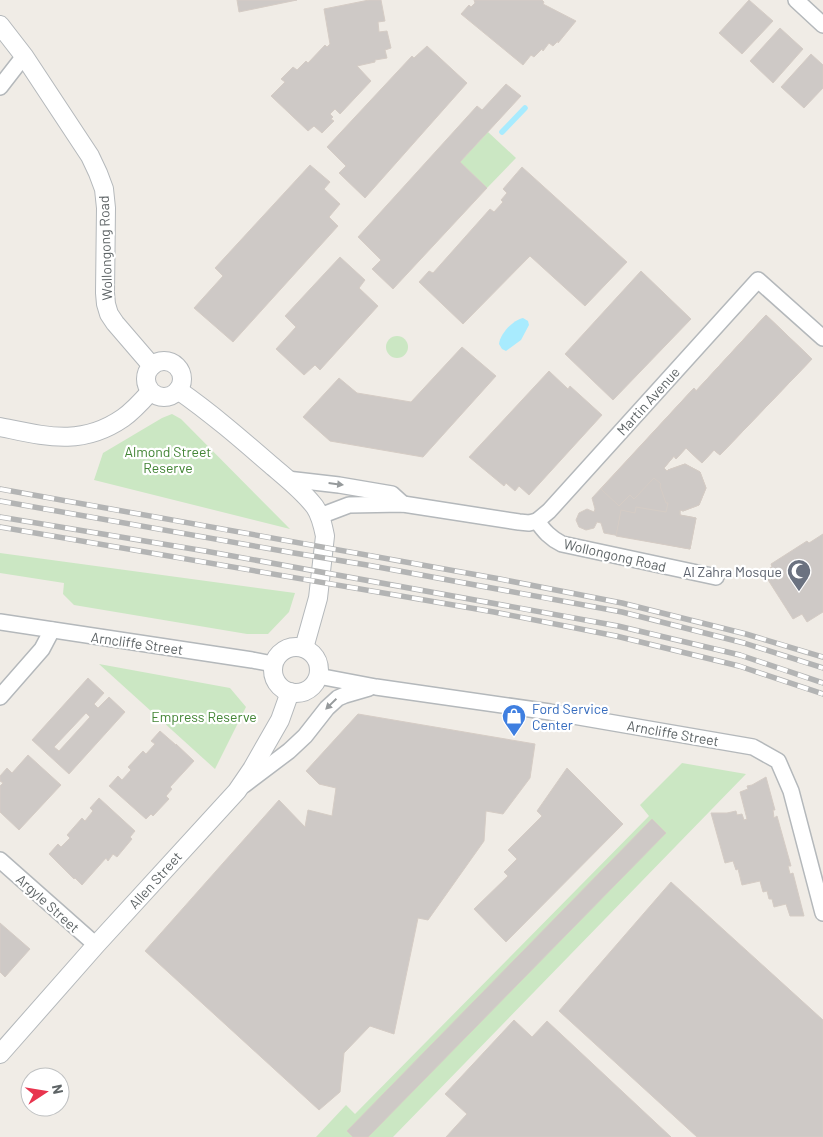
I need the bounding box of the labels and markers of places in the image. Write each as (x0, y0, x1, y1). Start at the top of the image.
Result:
mosque icon: Al Zahra Mosque (786, 558, 812, 592)
place label: Al Zahra Mosque (683, 563, 782, 580)
place label: Ford Service Center (532, 700, 609, 733)
shop icon: Ford Service Center (501, 703, 527, 737)

